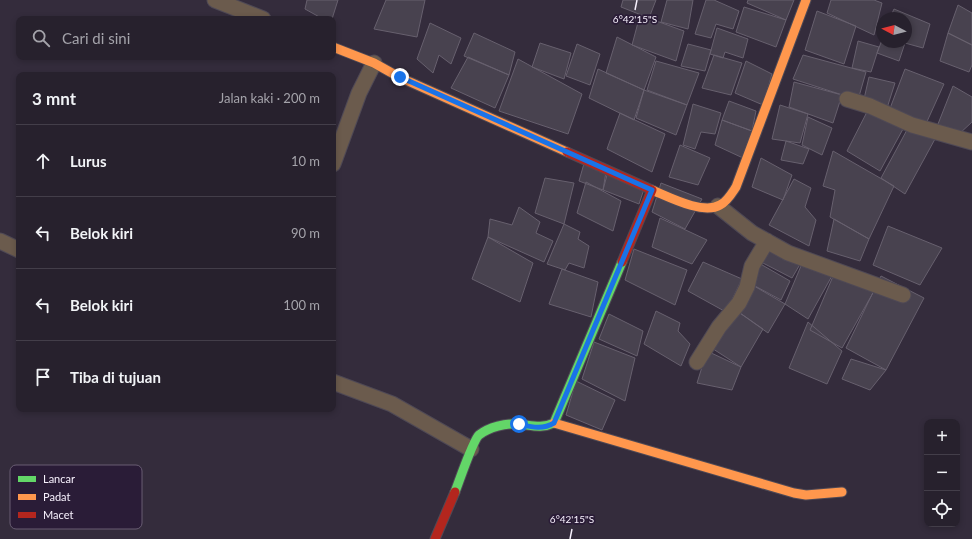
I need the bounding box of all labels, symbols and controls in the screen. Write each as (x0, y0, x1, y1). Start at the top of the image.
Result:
north arrow (876, 12, 912, 48)
text: 6°42'15"S (613, 13, 657, 25)
search box (16, 16, 336, 60)
icon: search (30, 27, 52, 49)
text: Cari di sini (62, 29, 130, 47)
route end (391, 68, 409, 86)
text: 3 mnt (32, 88, 76, 109)
text: Jalan kaki · 200 m (219, 90, 320, 106)
icon: ahead (32, 150, 54, 172)
text: Lurus (70, 152, 107, 170)
text: 10 m (291, 153, 320, 169)
icon: left (32, 222, 54, 244)
text: Belok kiri (70, 224, 133, 242)
text: 90 m (291, 225, 320, 241)
icon: left (32, 294, 54, 316)
text: Belok kiri (70, 296, 133, 314)
text: 100 m (283, 297, 320, 313)
icon: arrive (32, 366, 54, 388)
text: Tiba di tujuan (70, 368, 161, 386)
route start (510, 415, 528, 433)
map controls (924, 419, 960, 527)
button: + (924, 419, 960, 455)
button: − (924, 455, 960, 491)
legend (10, 465, 142, 529)
text: Lancar (43, 472, 75, 485)
text: Padat (43, 490, 70, 503)
button: locate (924, 491, 960, 527)
text: Macet (43, 508, 73, 521)
text: 6°42'15"S (550, 513, 594, 525)

